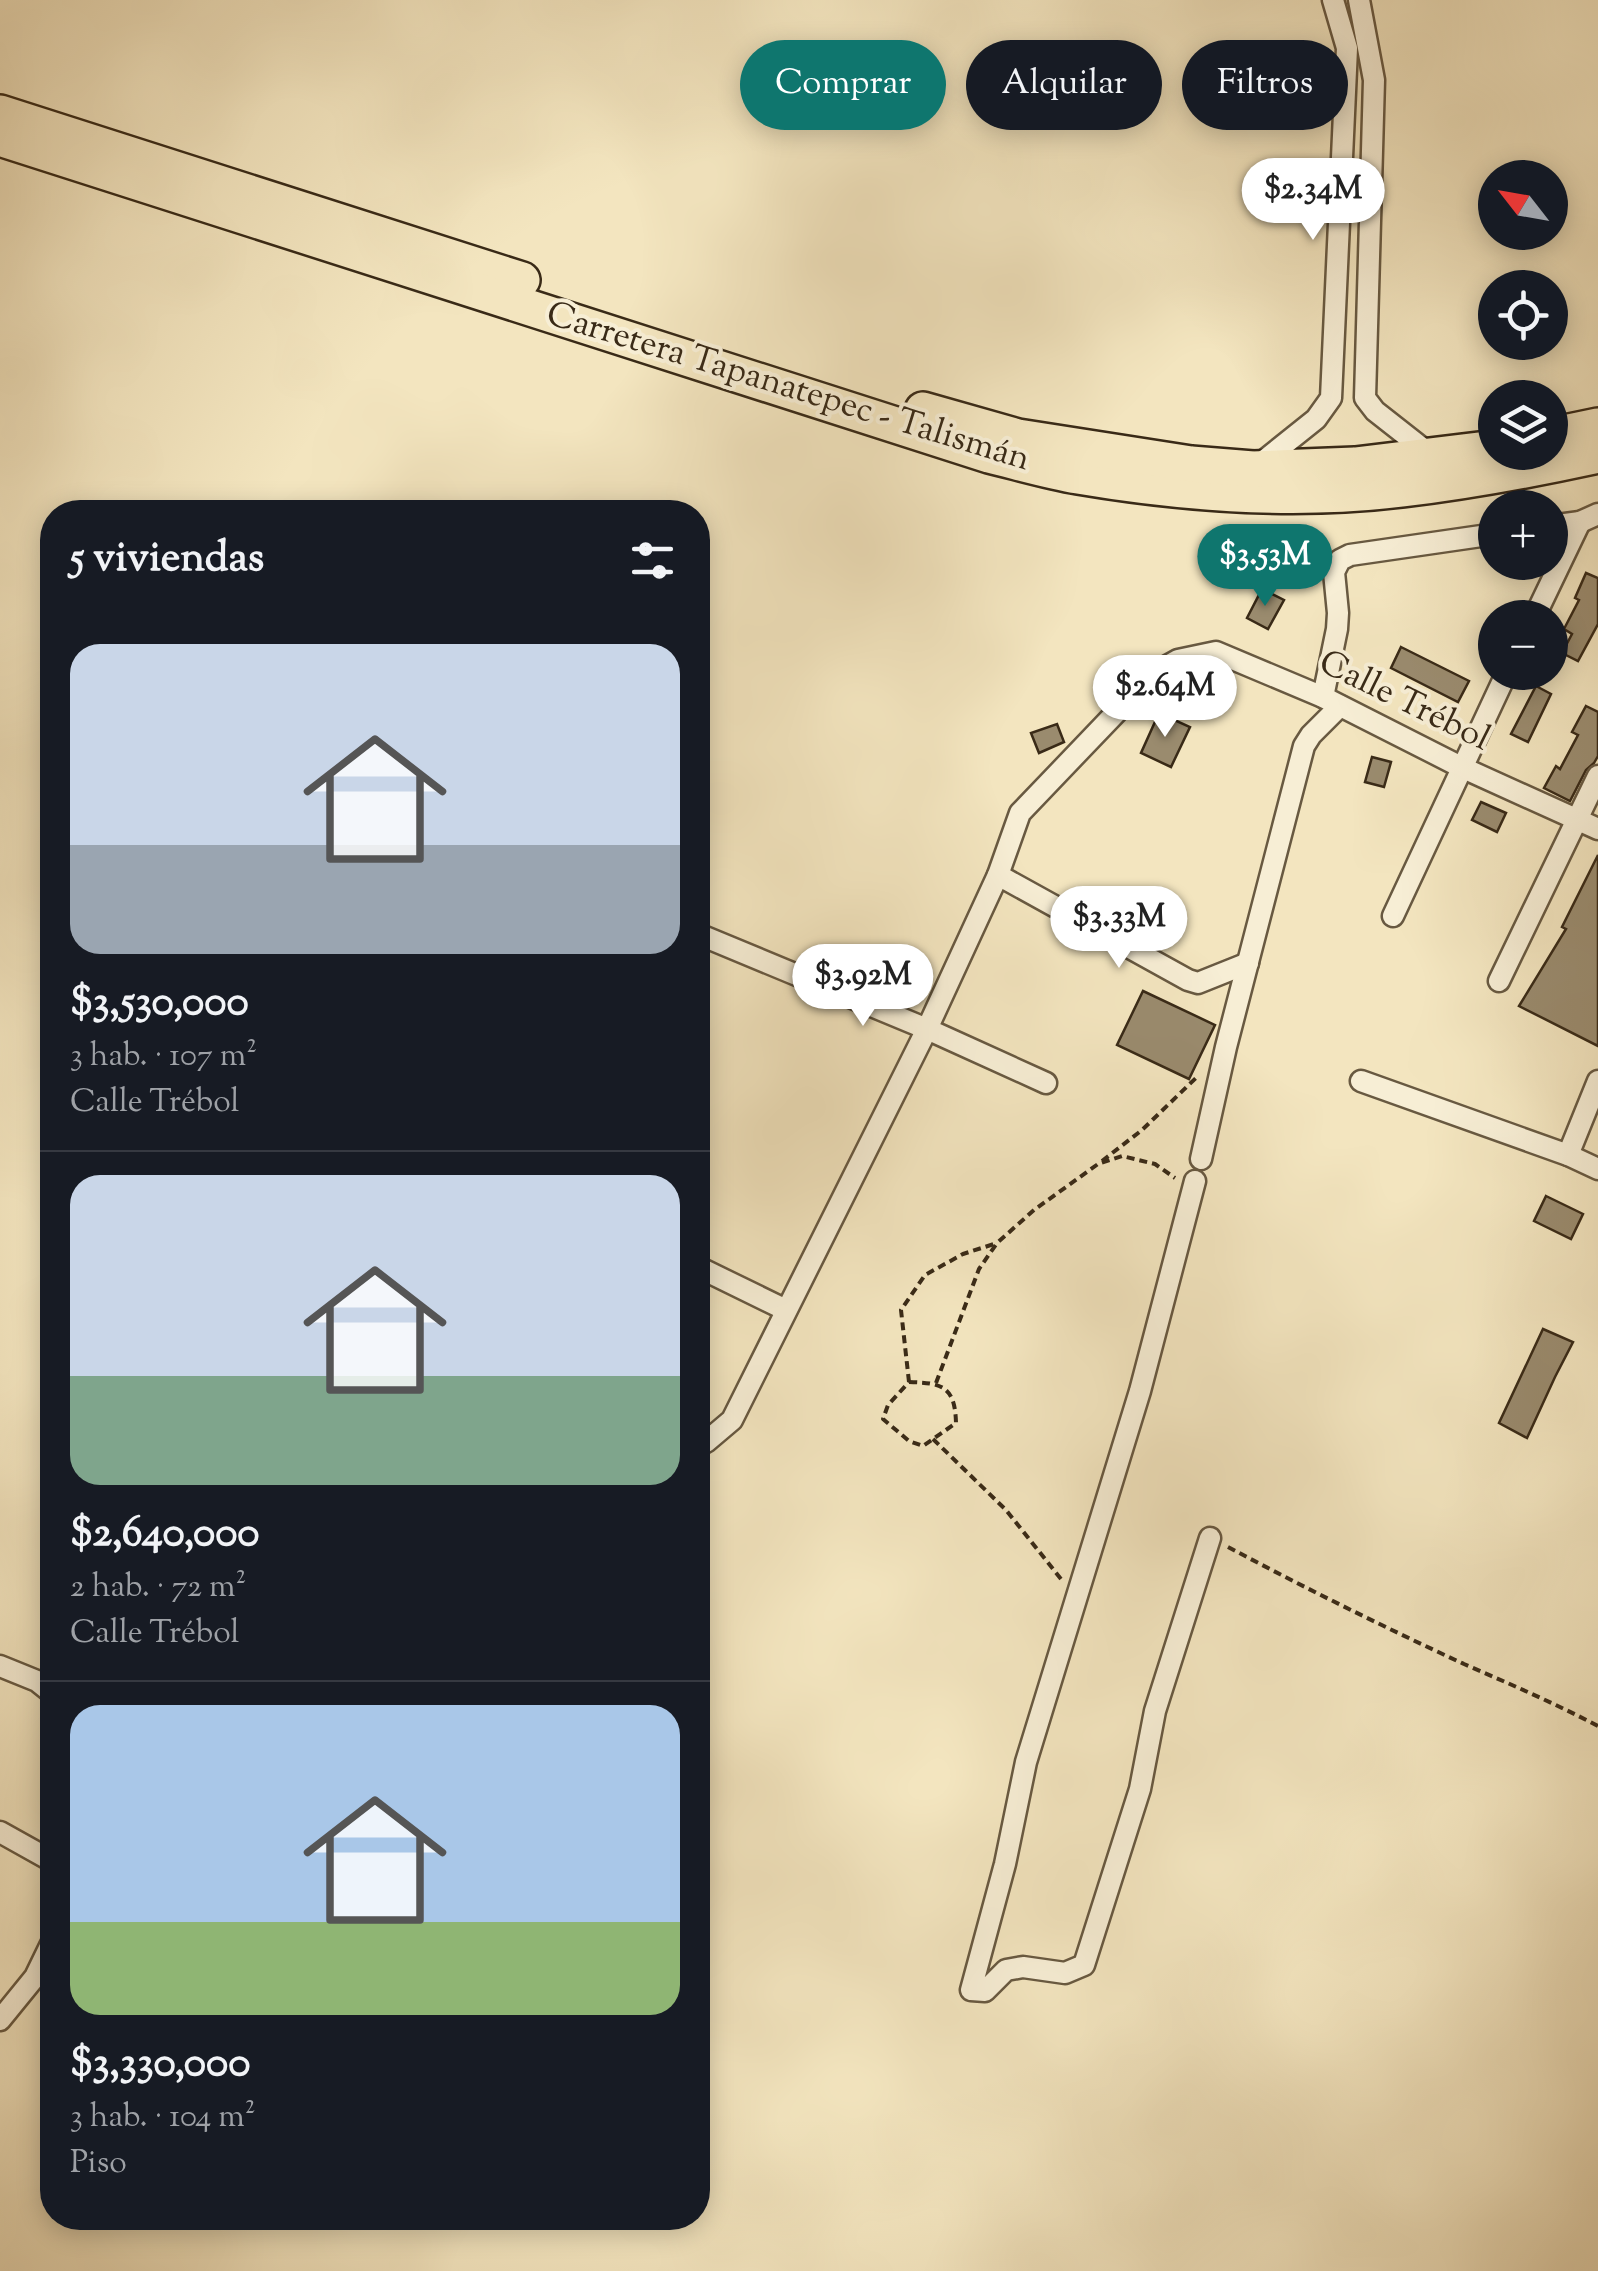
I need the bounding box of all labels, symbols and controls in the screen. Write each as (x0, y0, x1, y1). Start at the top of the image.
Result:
chip: Comprar (740, 40, 946, 130)
chip: Alquilar (966, 40, 1162, 130)
chip: Filtros (1182, 40, 1348, 130)
pin: $2.34M (1232, 158, 1394, 243)
north arrow (1478, 160, 1568, 250)
map controls (1478, 160, 1568, 690)
text: $2.34M (1264, 167, 1362, 213)
button: locate (1478, 270, 1568, 360)
street label: Carretera Tapanatepec - Talismán (540, 290, 1036, 486)
button: layers (1478, 380, 1568, 470)
button: + (1478, 490, 1568, 580)
pin: $3.53M (1184, 524, 1346, 609)
text: 5 viviendas (70, 530, 264, 590)
icon: filters (625, 533, 680, 588)
text: $3.53M (1219, 533, 1311, 579)
button: − (1478, 600, 1568, 690)
street label: Calle Trébol (1310, 638, 1499, 766)
pin: $2.64M (1084, 655, 1246, 740)
text: $2.64M (1115, 664, 1215, 710)
icon: home (285, 709, 465, 889)
pin: $3.33M (1038, 886, 1200, 971)
text: $3.33M (1072, 895, 1166, 941)
pin: $3.92M (782, 944, 944, 1029)
text: $3.92M (814, 953, 912, 999)
text: $3,530,000 (70, 974, 249, 1034)
text: 3 hab. · 107 m² (70, 1034, 257, 1080)
text: Calle Trébol (70, 1080, 239, 1126)
icon: home (285, 1240, 465, 1420)
text: $2,640,000 (70, 1505, 260, 1565)
text: 2 hab. · 72 m² (70, 1565, 246, 1611)
text: Calle Trébol (70, 1611, 239, 1657)
icon: home (285, 1770, 465, 1950)
text: $3,330,000 (70, 2035, 250, 2095)
text: 3 hab. · 104 m² (70, 2095, 255, 2141)
text: Piso (70, 2141, 127, 2187)

